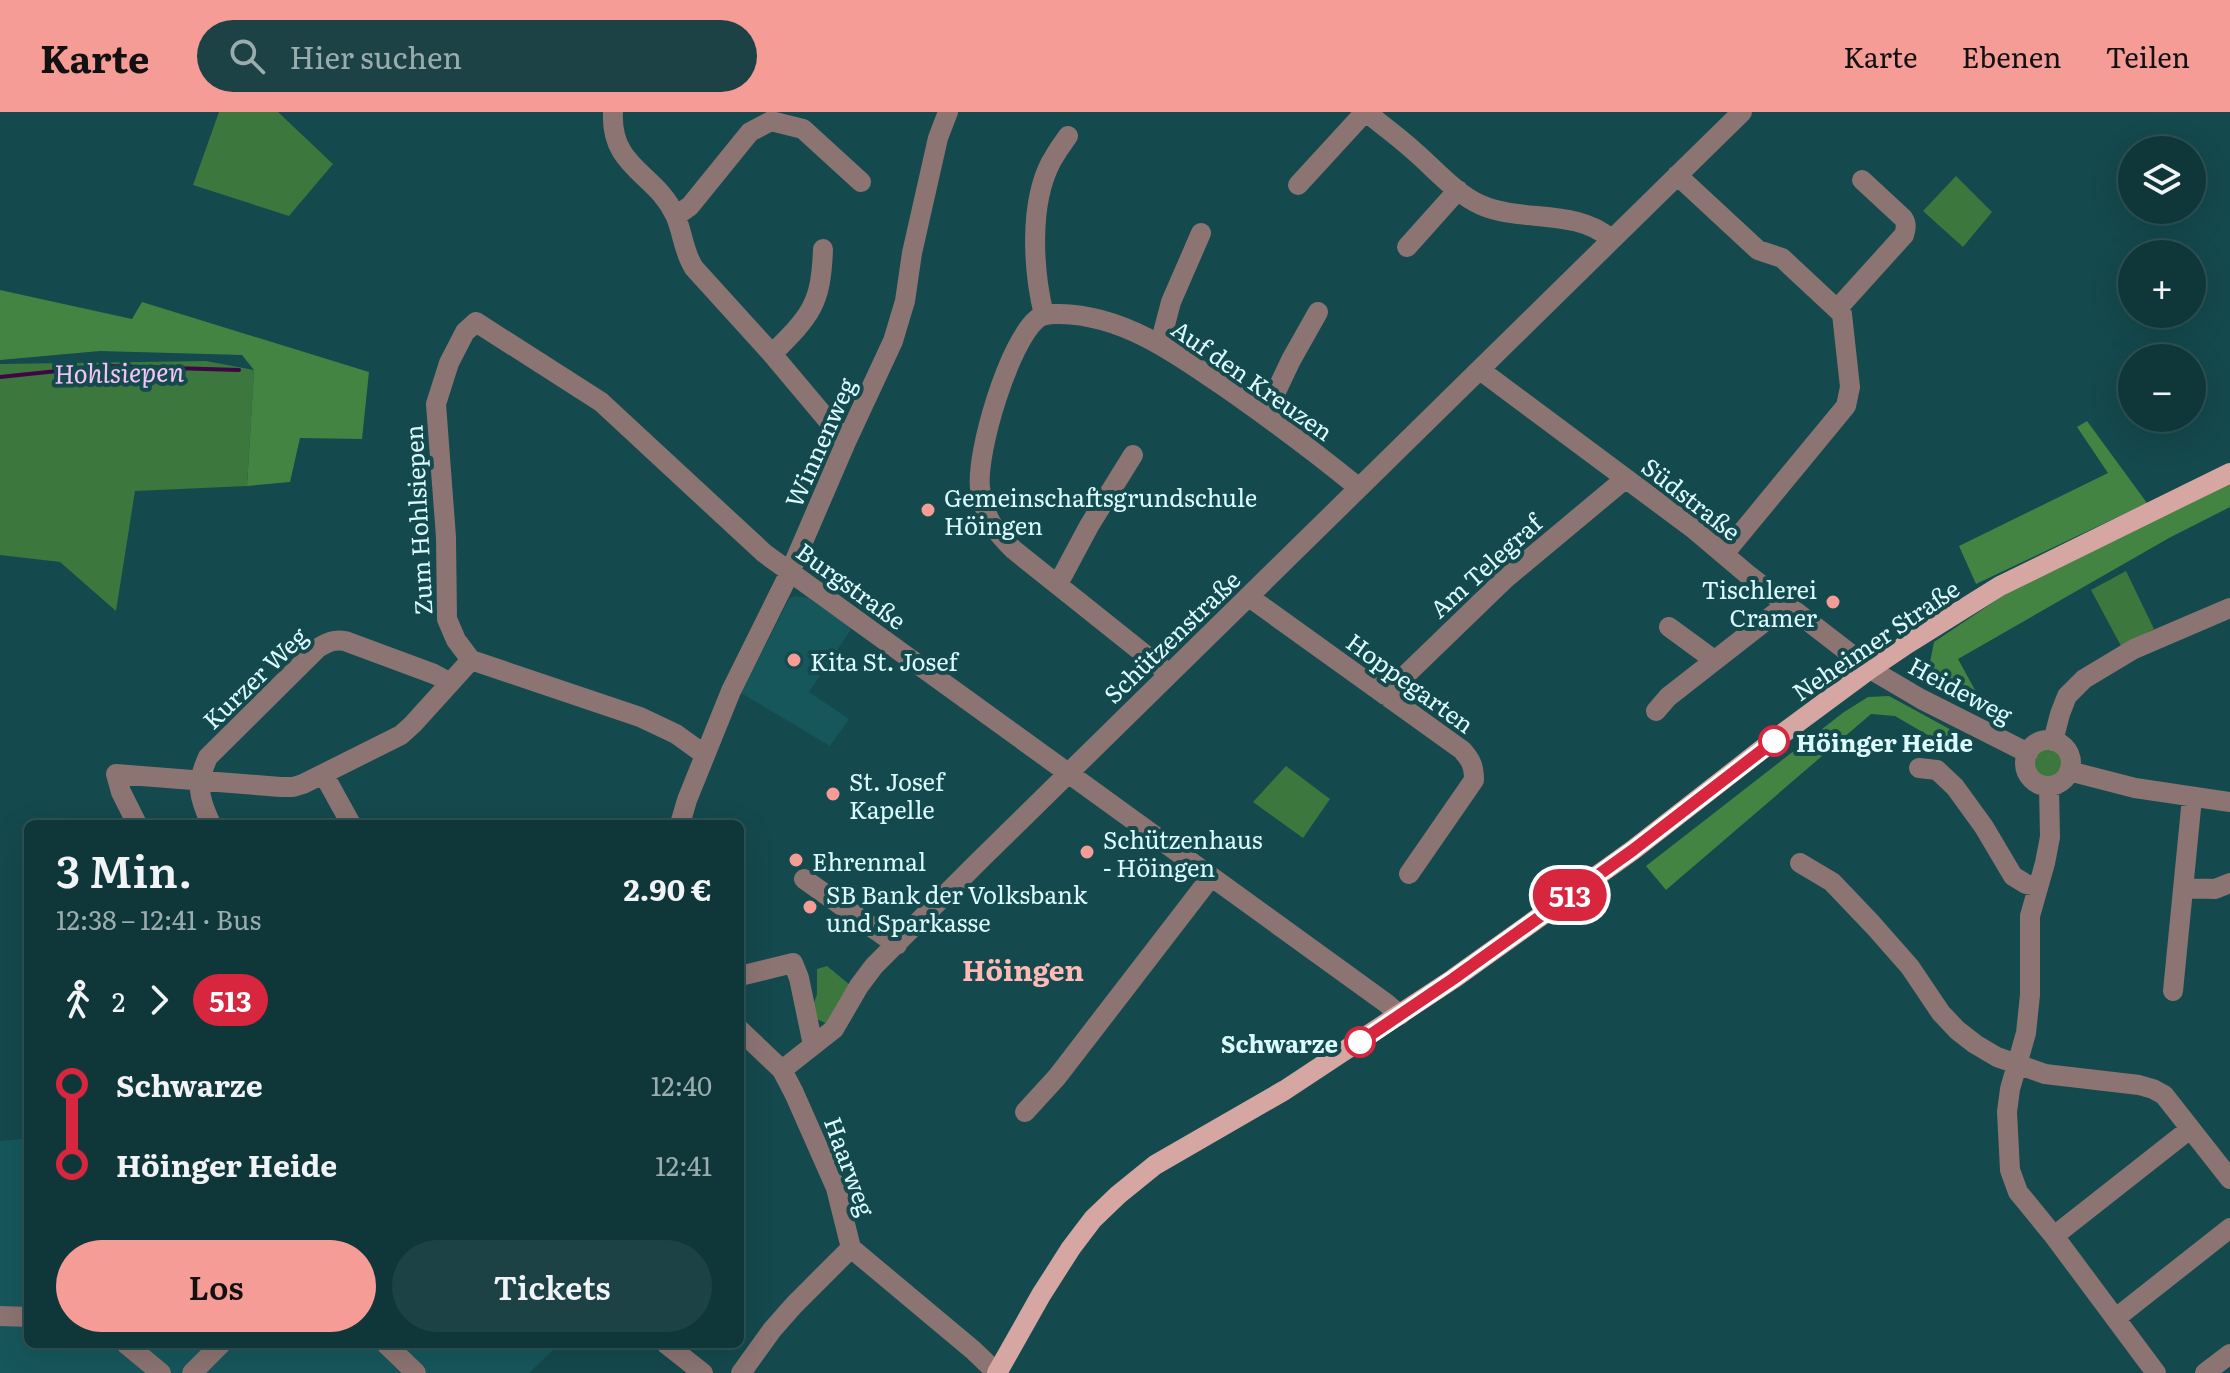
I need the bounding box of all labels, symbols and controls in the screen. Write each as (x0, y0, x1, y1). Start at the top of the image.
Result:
search box (197, 20, 757, 92)
text: Karte (40, 28, 149, 85)
icon: search (225, 34, 269, 78)
text: Hier suchen (289, 34, 462, 78)
text: Karte (1843, 35, 1918, 77)
text: Ebenen (1962, 35, 2062, 77)
text: Teilen (2106, 35, 2190, 77)
map controls (2118, 136, 2206, 432)
button: layers (2118, 136, 2206, 224)
button: + (2118, 240, 2206, 328)
street label: Auf den Kreuzen (1165, 310, 1341, 448)
button: − (2118, 344, 2206, 432)
water label: Hohlsiepen (54, 350, 185, 392)
street label: Winnenweg (775, 371, 863, 512)
street label: Zum Hohlsiepen (395, 424, 439, 616)
street label: Südstraße (1635, 448, 1749, 548)
place label: Gemeinschaftsgrundschule Höingen (944, 479, 1257, 542)
marker: Gemeinschaftsgrundschule Höingen (919, 501, 937, 519)
street label: Am Telegraf (1421, 504, 1550, 625)
street label: Burgstraße (790, 533, 914, 637)
street label: Schützenstraße (1095, 562, 1247, 710)
street label: Neheimer Straße (1784, 570, 1966, 708)
place label: Tischlerei Cramer (1701, 571, 1818, 634)
marker: Tischlerei Cramer (1824, 593, 1842, 611)
street label: Kurzer Weg (194, 618, 315, 736)
street label: Hoppegarten (1340, 624, 1482, 740)
place label: Kita St. Josef (810, 643, 960, 678)
street label: Heideweg (1903, 647, 2020, 731)
marker: Kita St. Josef (785, 651, 803, 669)
place label: Höinger Heide (1796, 724, 1973, 759)
marker: Höinger Heide (1759, 726, 1789, 756)
place label: St. Josef Kapelle (849, 763, 946, 826)
marker: St. Josef Kapelle (824, 785, 842, 803)
place label: Schützenhaus - Höingen (1103, 821, 1263, 884)
text: 3 Min. (56, 836, 192, 902)
place label: Ehrenmal (812, 843, 926, 878)
marker: Schützenhaus - Höingen (1078, 843, 1096, 861)
marker: Ehrenmal (787, 851, 805, 869)
text: 2.90 € (623, 866, 712, 910)
line badge: 513 (1524, 869, 1616, 921)
text: 513 (1549, 874, 1591, 916)
place label: SB Bank der Volksbank und Sparkasse (826, 876, 1088, 939)
marker: SB Bank der Volksbank und Sparkasse (801, 898, 819, 916)
text: 12:38 – 12:41 · Bus (56, 899, 261, 938)
district label: Höingen (962, 948, 1084, 990)
icon: walk (56, 978, 100, 1022)
icon: forward (137, 978, 181, 1022)
text: 513 (209, 979, 252, 1021)
text: 2 (112, 981, 125, 1020)
place label: Schwarze (1221, 1025, 1338, 1060)
marker: Schwarze (1345, 1027, 1375, 1057)
text: Schwarze (116, 1062, 263, 1106)
text: 12:40 (651, 1065, 712, 1104)
street label: Haarweg (817, 1112, 885, 1221)
text: Höinger Heide (116, 1142, 337, 1186)
text: 12:41 (655, 1145, 712, 1184)
button: Los (56, 1240, 376, 1332)
button: Tickets (392, 1240, 712, 1332)

